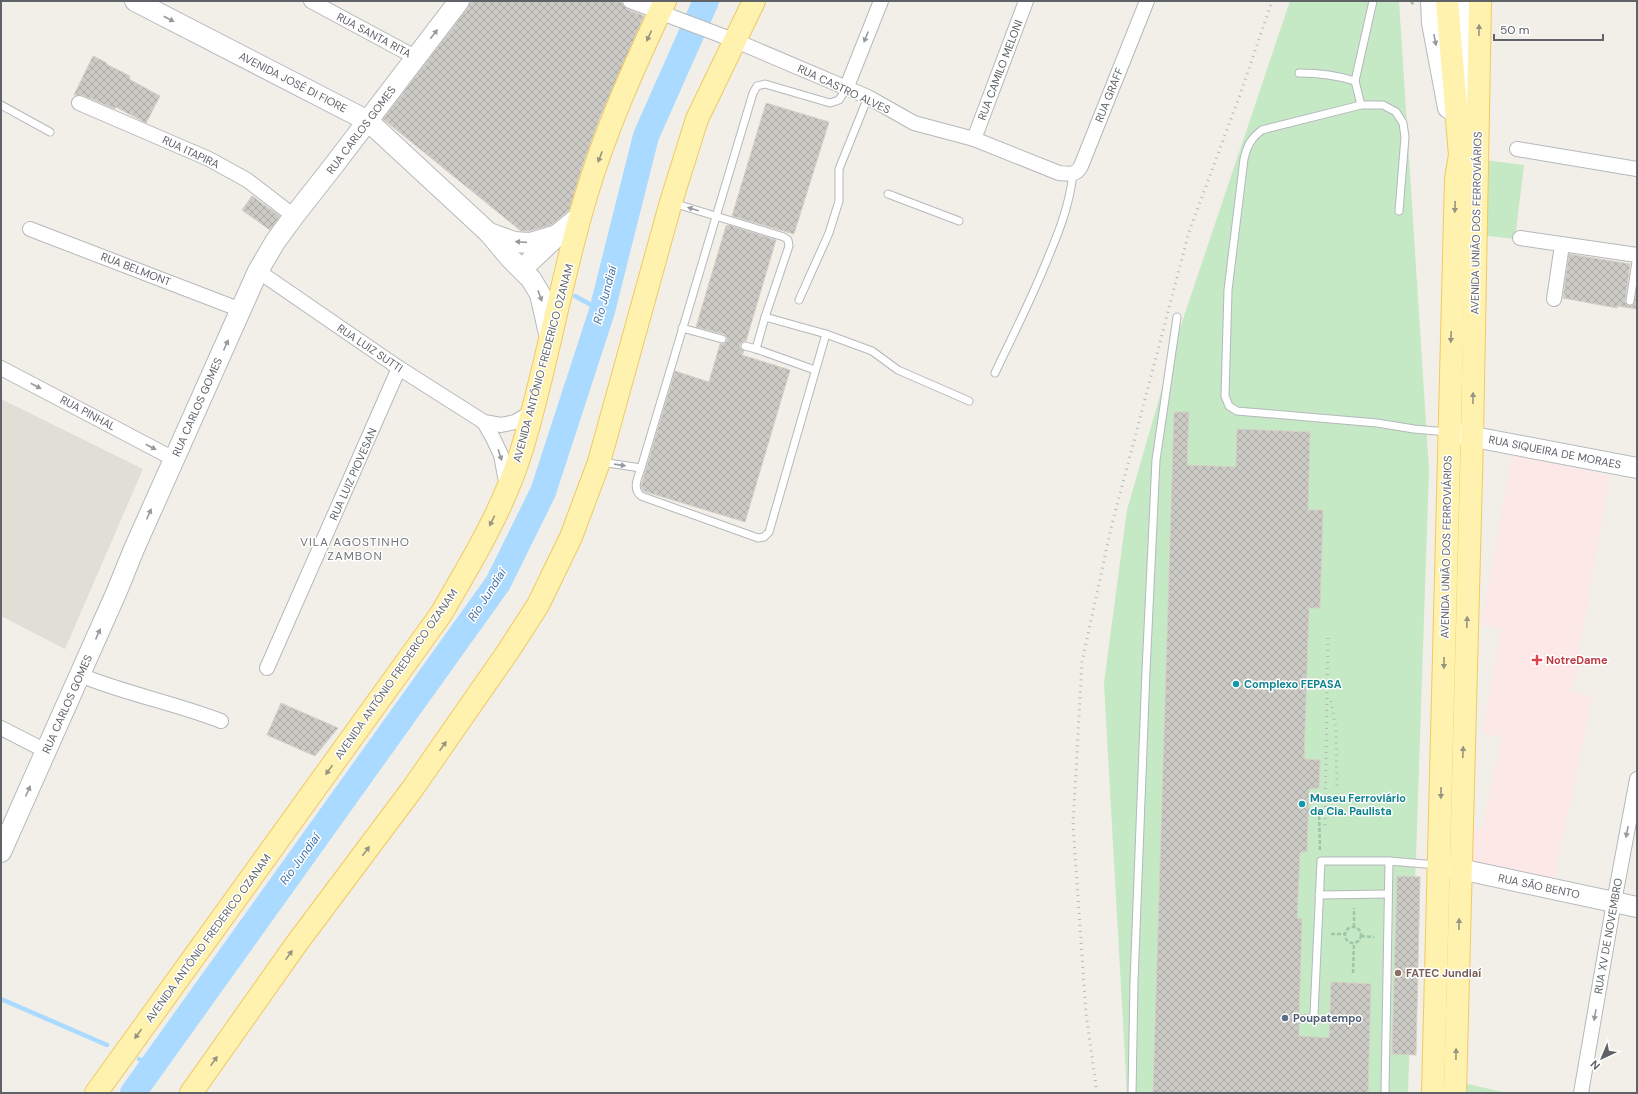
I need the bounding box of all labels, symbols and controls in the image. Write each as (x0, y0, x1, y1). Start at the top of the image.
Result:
street label: RUA SANTA RITA (334, 10, 414, 60)
one-way arrow (164, 16, 175, 22)
scale bar (1494, 16, 1603, 42)
street label: RUA CAMILO MELONI (974, 18, 1026, 122)
text: 50 m (1500, 22, 1529, 38)
one-way arrow (1476, 23, 1482, 36)
one-way arrow (429, 28, 438, 39)
one-way arrow (646, 31, 652, 42)
one-way arrow (863, 32, 869, 44)
one-way arrow (1432, 34, 1438, 46)
street label: AVENIDA JOSÉ DI FIORE (237, 49, 349, 115)
street label: RUA CASTRO ALVES (795, 61, 893, 117)
street label: RUA GRAFF (1092, 66, 1126, 124)
street label: RUA CARLOS GOMES (323, 83, 399, 177)
street label: AVENIDA UNIÃO DOS FERROVIÁRIOS (1467, 131, 1485, 315)
street label: RUA ITAPIRA (160, 133, 222, 171)
one-way arrow (596, 151, 602, 163)
one-way arrow (1452, 201, 1459, 213)
one-way arrow (687, 205, 699, 211)
one-way arrow (514, 239, 527, 245)
street label: RUA BELMONT (99, 249, 173, 289)
street label: AVENIDA ANTÔNIO FREDERICO OZANAM (510, 262, 576, 464)
water label: Rio Jundiaí (590, 263, 621, 326)
one-way arrow (537, 290, 543, 302)
street label: RUA LUIZ SUTTI (334, 321, 406, 375)
one-way arrow (1448, 331, 1454, 344)
one-way arrow (223, 339, 229, 350)
street label: RUA CARLOS GOMES (169, 355, 225, 459)
one-way arrow (30, 383, 41, 389)
one-way arrow (1470, 391, 1476, 404)
street label: RUA PINHAL (58, 393, 118, 434)
street label: RUA LUIZ PIOVESAN (326, 426, 380, 522)
street label: RUA SIQUEIRA DE MORAES (1488, 432, 1622, 472)
one-way arrow (145, 443, 156, 450)
one-way arrow (497, 449, 503, 461)
street label: AVENIDA UNIÃO DOS FERROVIÁRIOS (1437, 455, 1455, 639)
one-way arrow (614, 462, 626, 468)
one-way arrow (147, 508, 153, 520)
one-way arrow (489, 515, 495, 527)
district label: VILA AGOSTINHO ZAMBON (300, 534, 410, 564)
water label: Rio Jundiaí (464, 564, 511, 624)
street label: AVENIDA ANTÔNIO FREDERICO OZANAM (332, 586, 460, 762)
one-way arrow (1464, 615, 1470, 628)
one-way arrow (95, 628, 101, 639)
street label: RUA CARLOS GOMES (39, 652, 95, 756)
place label: NotreDame (1546, 653, 1608, 667)
marker: NotreDame (1531, 654, 1543, 666)
one-way arrow (1441, 657, 1447, 670)
place label: Complexo FEPASA (1244, 677, 1342, 691)
marker: Complexo FEPASA (1231, 679, 1241, 689)
one-way arrow (439, 740, 447, 751)
one-way arrow (1460, 746, 1467, 758)
one-way arrow (325, 764, 333, 775)
one-way arrow (25, 785, 31, 797)
one-way arrow (1438, 787, 1445, 799)
place label: Museu Ferroviário da Cia. Paulista (1310, 791, 1406, 818)
marker: Museu Ferroviário da Cia. Paulista (1297, 799, 1307, 809)
one-way arrow (1624, 825, 1630, 838)
water label: Rio Jundiaí (276, 829, 325, 888)
one-way arrow (362, 845, 371, 856)
street label: AVENIDA ANTÔNIO FREDERICO OZANAM (142, 851, 274, 1025)
street label: RUA SÃO BENTO (1497, 871, 1581, 901)
street label: RUA XV DE NOVEMBRO (1591, 877, 1625, 995)
one-way arrow (1456, 917, 1462, 930)
one-way arrow (285, 950, 293, 960)
place label: FATEC Jundiaí (1406, 966, 1481, 980)
marker: FATEC Jundiaí (1393, 968, 1403, 978)
one-way arrow (1592, 1009, 1598, 1021)
place label: Poupatempo (1293, 1011, 1362, 1025)
marker: Poupatempo (1280, 1013, 1290, 1023)
one-way arrow (134, 1029, 143, 1040)
north arrow (1582, 1038, 1622, 1078)
one-way arrow (1453, 1047, 1459, 1060)
one-way arrow (210, 1056, 218, 1066)
text: N (1587, 1057, 1603, 1073)

